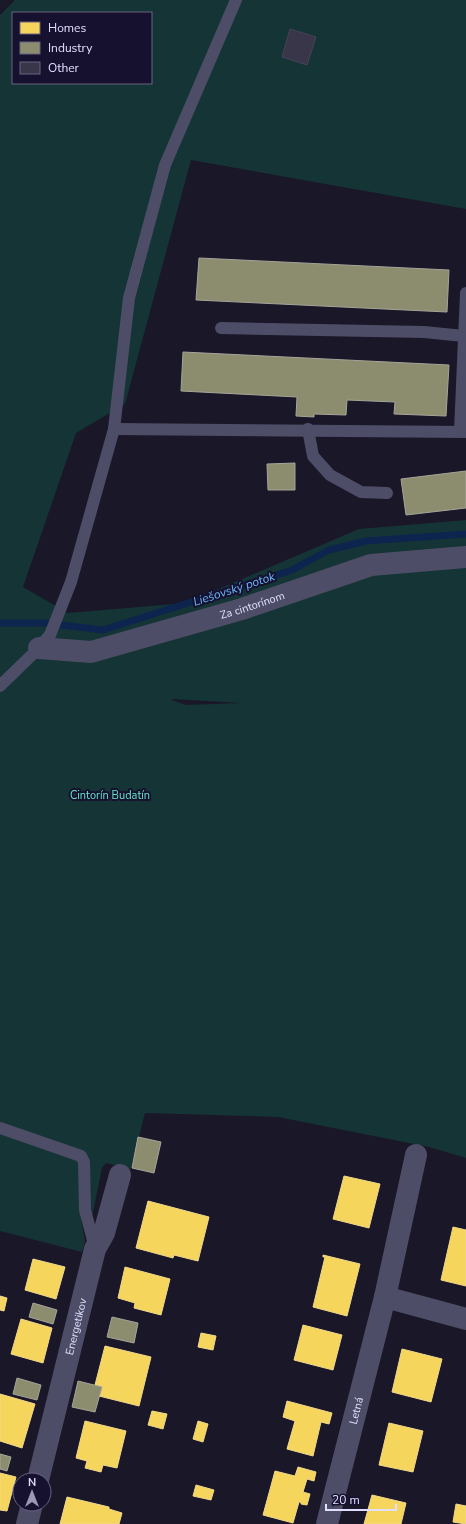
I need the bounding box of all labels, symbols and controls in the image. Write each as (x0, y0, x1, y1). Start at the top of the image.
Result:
legend (12, 12, 152, 84)
text: Homes (48, 20, 86, 36)
text: Industry (48, 40, 93, 56)
text: Other (48, 60, 80, 76)
water label: Liešovský potok (191, 568, 278, 610)
street label: Za cintorínom (218, 588, 286, 622)
park label: Cintorín Budatín (70, 788, 150, 803)
street label: Energetikov (62, 1296, 90, 1357)
street label: Letná (345, 1395, 367, 1426)
north arrow (12, 1472, 52, 1512)
text: N (28, 1475, 36, 1490)
scale bar (326, 1486, 396, 1512)
text: 20 m (332, 1492, 360, 1508)

